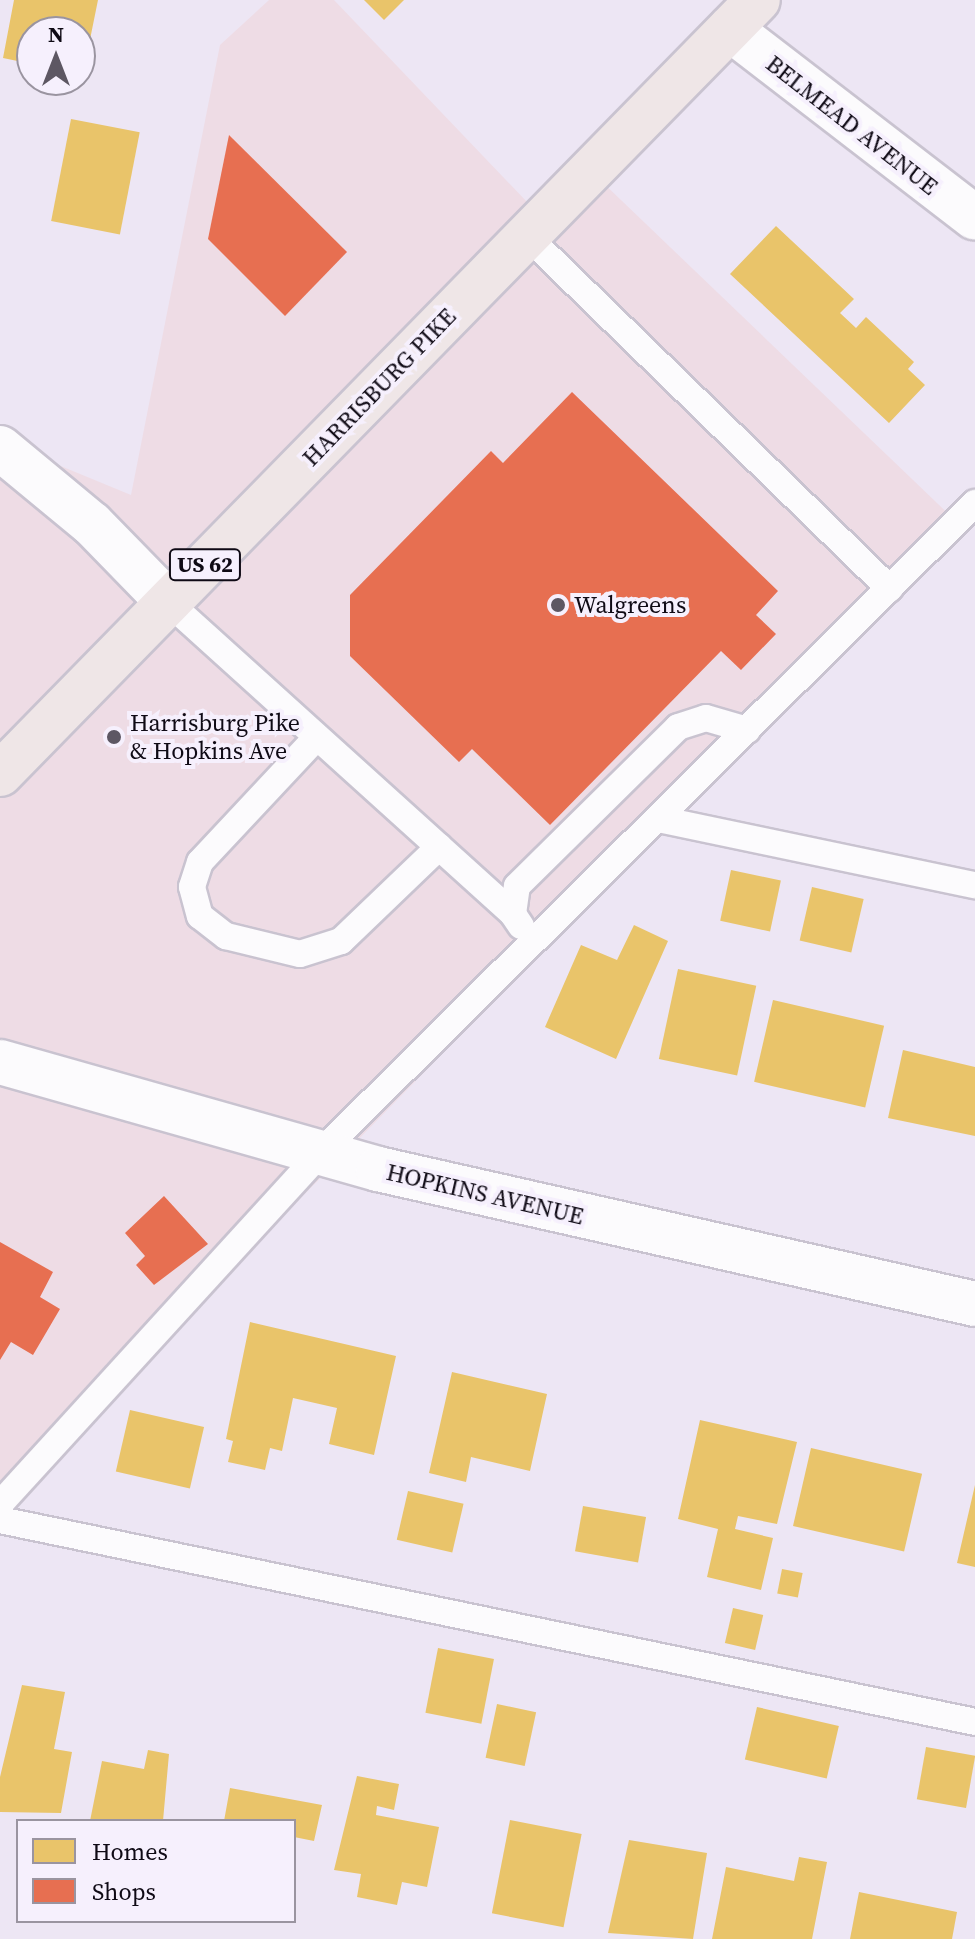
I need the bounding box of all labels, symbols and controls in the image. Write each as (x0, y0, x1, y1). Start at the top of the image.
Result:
north arrow (16, 16, 96, 96)
text: N (48, 19, 64, 49)
street label: BELMEAD AVENUE (760, 49, 944, 201)
street label: HARRISBURG PIKE (296, 302, 462, 472)
road number: US 62 (167, 547, 243, 583)
place label: Walgreens (574, 591, 686, 619)
marker: Walgreens (549, 596, 567, 614)
place label: Harrisburg Pike & Hopkins Ave (130, 709, 300, 765)
marker: Harrisburg Pike & Hopkins Ave (105, 728, 123, 746)
street label: HOPKINS AVENUE (384, 1157, 586, 1231)
legend (16, 1819, 296, 1923)
text: Homes (92, 1835, 168, 1868)
text: Shops (92, 1875, 156, 1908)

